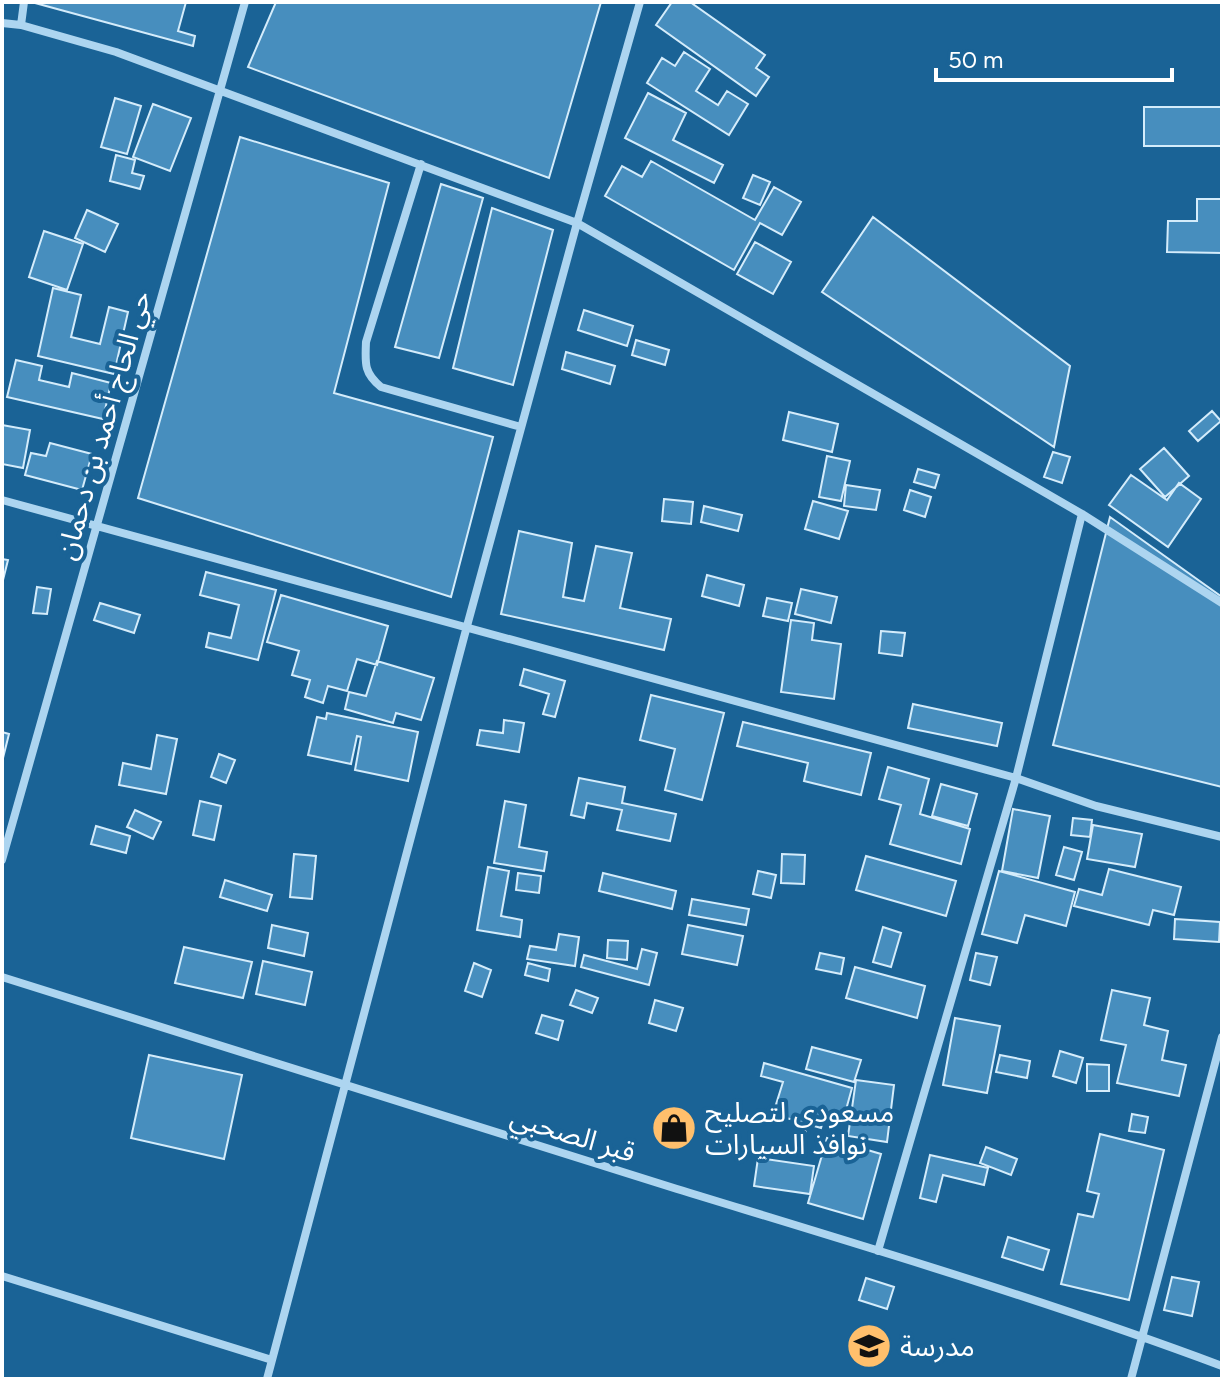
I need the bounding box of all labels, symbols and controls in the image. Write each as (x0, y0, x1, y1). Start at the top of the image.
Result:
scale bar (936, 32, 1172, 82)
text: 50 m (948, 45, 1004, 74)
street label: حي الحاج أحمد بن دحمان (48, 287, 162, 565)
place label: مسعودي لتصليح نوافذ السيارات (705, 1095, 894, 1161)
street label: قبر الصحبي (505, 1099, 640, 1173)
shop icon: مسعودي لتصليح نوافذ السيارات (650, 1104, 698, 1152)
school or university icon: مدرسة (845, 1322, 893, 1370)
place label: مدرسة (900, 1329, 975, 1363)

